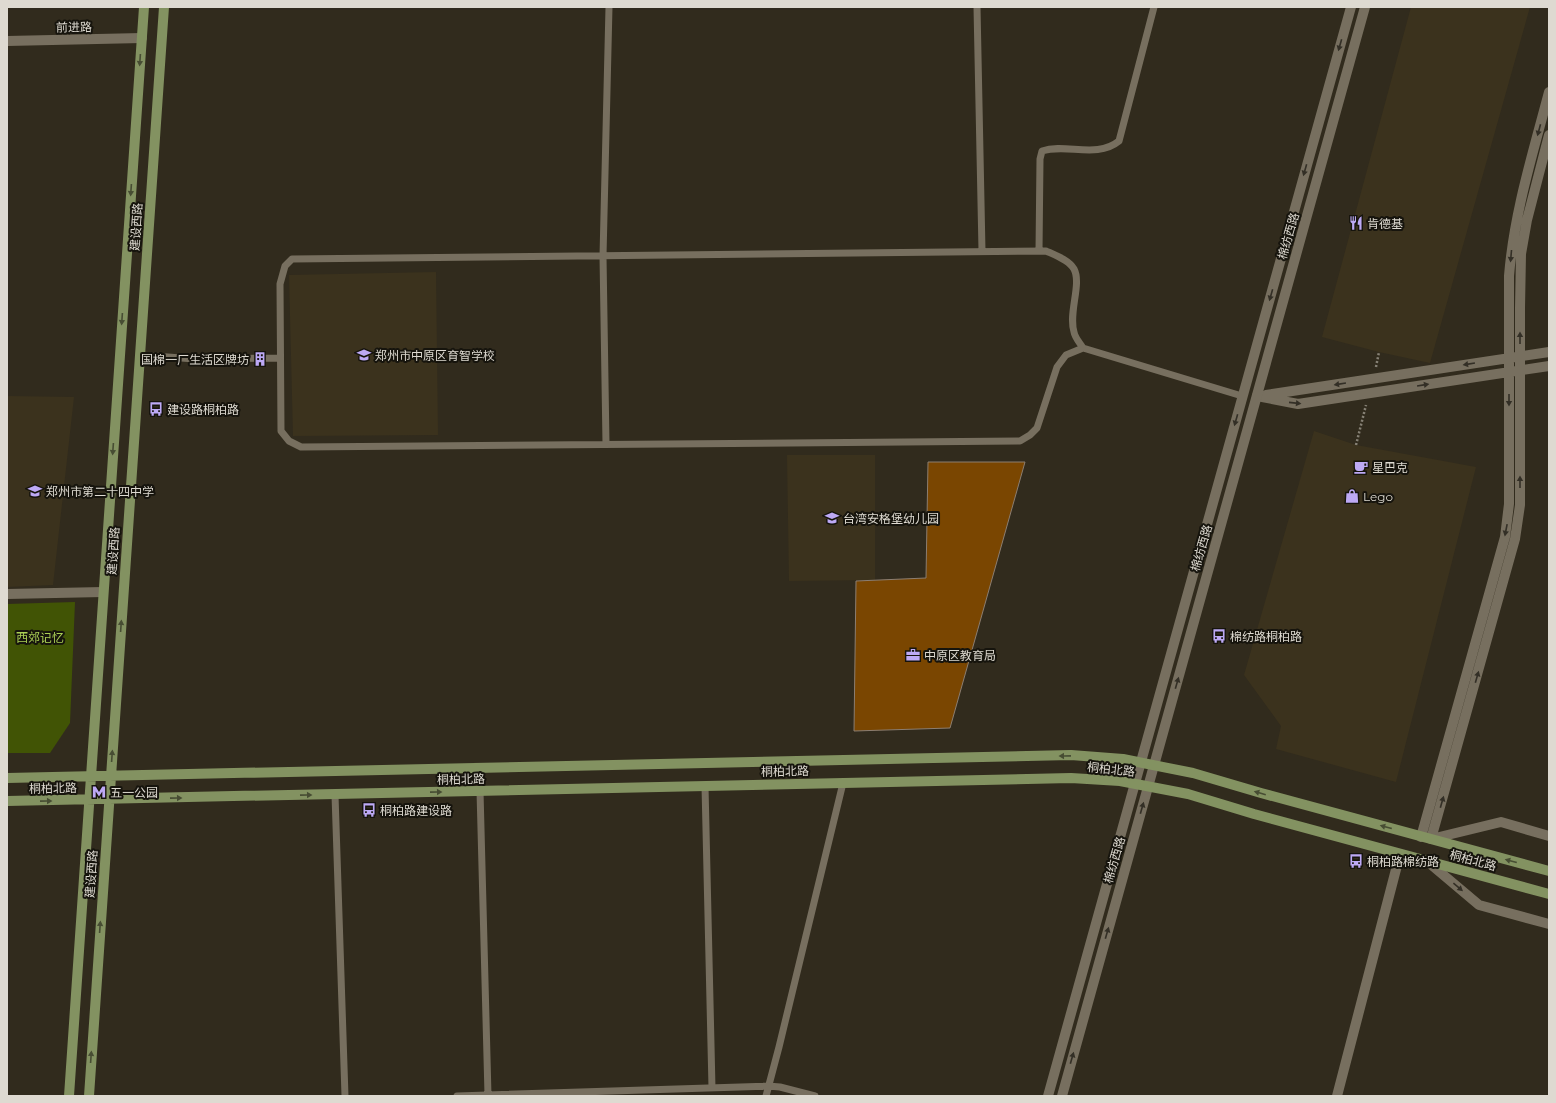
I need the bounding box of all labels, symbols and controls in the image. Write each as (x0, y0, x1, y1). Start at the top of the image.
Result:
street label: 前进路 (56, 19, 92, 35)
one-way arrow (1337, 39, 1343, 51)
one-way arrow (137, 54, 144, 66)
one-way arrow (1536, 124, 1542, 136)
one-way arrow (1302, 164, 1308, 176)
one-way arrow (128, 184, 135, 196)
street label: 建设西路 (127, 203, 145, 251)
street label: 棉纺西路 (1274, 211, 1302, 261)
restaurant icon: 肯德基 (1348, 215, 1364, 231)
place label: 肯德基 (1367, 216, 1403, 231)
one-way arrow (1507, 250, 1514, 262)
one-way arrow (1267, 289, 1273, 301)
one-way arrow (119, 313, 126, 325)
one-way arrow (1517, 331, 1523, 344)
school or university icon: 郑州市中原区育智学校 (356, 347, 372, 363)
place label: 郑州市中原区育智学校 (375, 348, 495, 363)
building icon: 国棉一厂生活区牌坊 (252, 351, 268, 367)
place label: 国棉一厂生活区牌坊 (141, 352, 249, 367)
one-way arrow (1463, 361, 1475, 367)
one-way arrow (1334, 381, 1347, 387)
one-way arrow (1417, 382, 1429, 388)
one-way arrow (1506, 394, 1512, 407)
one-way arrow (1289, 400, 1301, 406)
bus stop icon: 建设路桐柏路 (148, 401, 164, 417)
place label: 建设路桐柏路 (167, 402, 239, 417)
one-way arrow (1233, 415, 1239, 427)
one-way arrow (110, 443, 117, 455)
cafe icon: 星巴克 (1353, 459, 1369, 475)
place label: 星巴克 (1372, 460, 1408, 475)
one-way arrow (1517, 475, 1523, 488)
school or university icon: 郑州市第二十四中学 (27, 483, 43, 499)
place label: 郑州市第二十四中学 (46, 484, 154, 499)
shop icon: Lego (1344, 488, 1360, 504)
place label: Lego (1363, 489, 1393, 504)
school or university icon: 台湾安格堡幼儿园 (824, 510, 840, 526)
place label: 台湾安格堡幼儿园 (843, 511, 939, 526)
street label: 棉纺西路 (1187, 523, 1215, 573)
one-way arrow (1503, 524, 1509, 536)
street label: 建设西路 (104, 527, 122, 575)
one-way arrow (117, 620, 124, 632)
bus stop icon: 棉纺路桐柏路 (1211, 628, 1227, 644)
place label: 棉纺路桐柏路 (1230, 629, 1302, 644)
park label: 西郊记忆 (16, 630, 64, 645)
office icon: 中原区教育局 (905, 647, 921, 663)
place label: 中原区教育局 (924, 648, 996, 663)
one-way arrow (1474, 670, 1480, 682)
one-way arrow (1174, 677, 1180, 689)
one-way arrow (108, 750, 115, 762)
one-way arrow (1059, 752, 1071, 759)
street label: 桐柏北路 (1086, 759, 1136, 779)
street label: 桐柏北路 (761, 763, 809, 779)
street label: 桐柏北路 (437, 771, 485, 787)
street label: 桐柏北路 (29, 780, 77, 796)
metro station icon: 五一公园 (91, 784, 107, 800)
place label: 五一公园 (110, 785, 158, 800)
one-way arrow (430, 789, 443, 795)
one-way arrow (1254, 790, 1266, 796)
one-way arrow (300, 792, 312, 799)
one-way arrow (170, 795, 182, 802)
one-way arrow (1439, 796, 1445, 808)
one-way arrow (40, 798, 53, 804)
bus stop icon: 桐柏路建设路 (361, 802, 377, 818)
one-way arrow (1139, 802, 1145, 814)
place label: 桐柏路建设路 (380, 803, 452, 818)
one-way arrow (1380, 824, 1392, 830)
street label: 棉纺西路 (1100, 835, 1128, 885)
street label: 桐柏北路 (1448, 847, 1498, 873)
street label: 建设西路 (82, 850, 100, 898)
bus stop icon: 桐柏路棉纺路 (1348, 853, 1364, 869)
place label: 桐柏路棉纺路 (1367, 854, 1439, 869)
one-way arrow (1505, 858, 1517, 864)
one-way arrow (1452, 882, 1463, 891)
one-way arrow (97, 920, 103, 933)
one-way arrow (1104, 927, 1110, 939)
one-way arrow (88, 1051, 95, 1063)
one-way arrow (1069, 1052, 1075, 1064)

